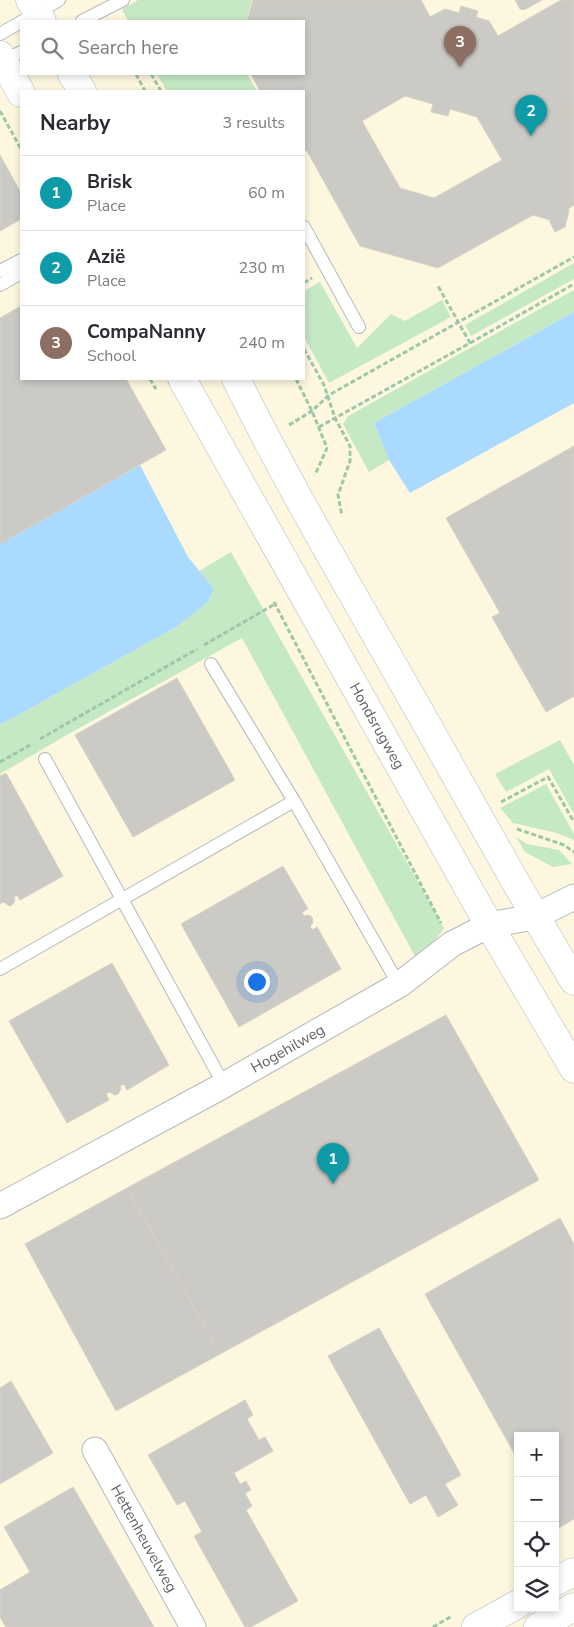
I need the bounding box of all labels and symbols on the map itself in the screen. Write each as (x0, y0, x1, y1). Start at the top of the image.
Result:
pin: 3 (444, 26, 476, 67)
pin: 2 (515, 95, 547, 136)
street label: Hondsrugweg (345, 679, 409, 773)
your location (244, 969, 270, 995)
street label: Hogehilweg (247, 1020, 328, 1078)
pin: 1 (317, 1143, 349, 1184)
street label: Hettenheuvelweg (106, 1481, 182, 1596)

